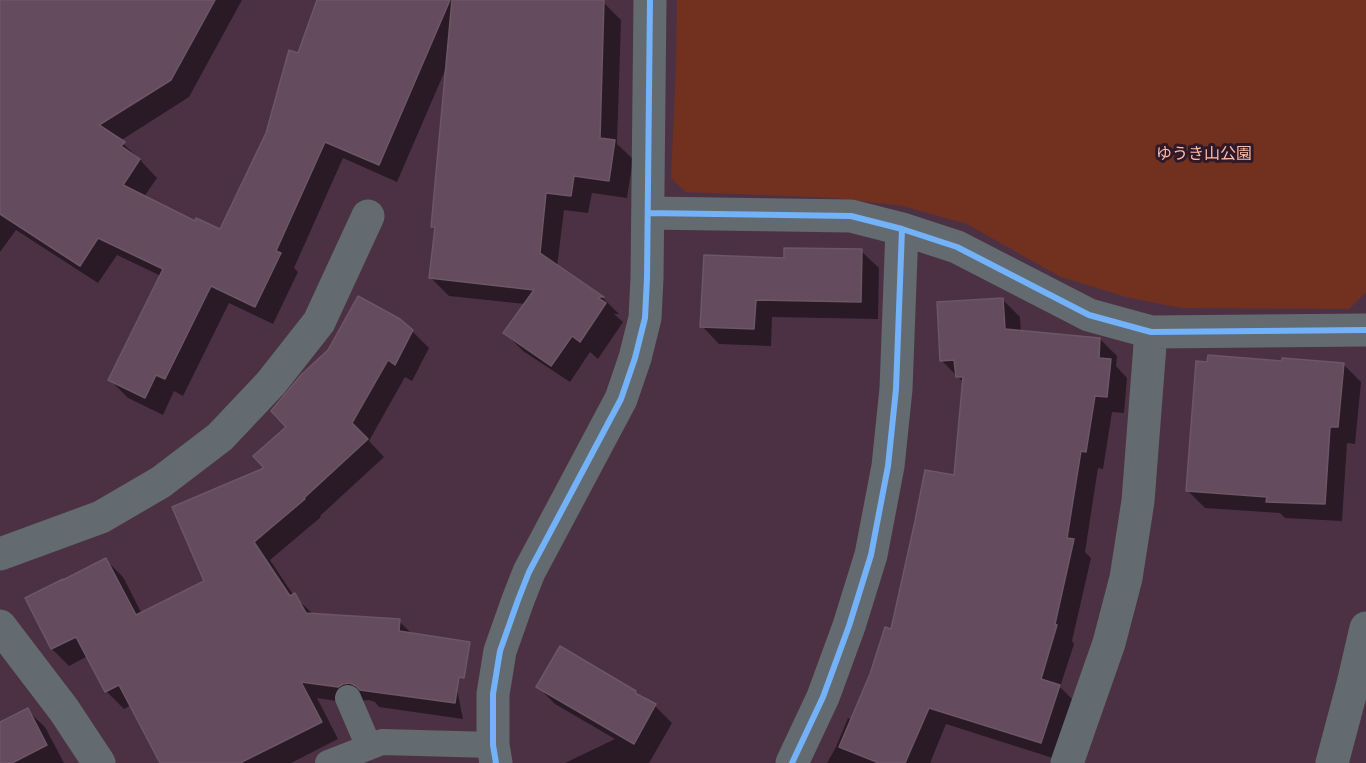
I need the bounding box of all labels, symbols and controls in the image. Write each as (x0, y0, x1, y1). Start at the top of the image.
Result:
park label: ゆうき山公園 (1156, 144, 1252, 164)

